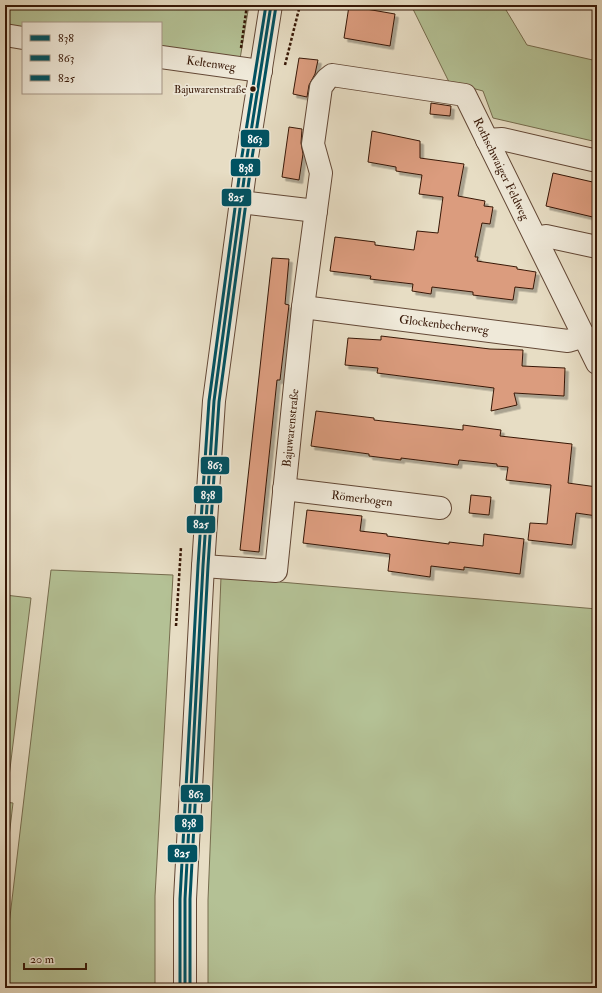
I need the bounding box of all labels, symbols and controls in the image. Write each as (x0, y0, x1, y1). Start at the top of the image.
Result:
legend (22, 22, 162, 94)
text: 838 (58, 31, 74, 46)
text: 863 (58, 51, 74, 66)
street label: Keltenweg (185, 53, 238, 75)
text: 825 (58, 71, 76, 86)
place label: Bajuwarenstraße (174, 83, 246, 97)
marker: Bajuwarenstraße (248, 84, 258, 94)
street label: Rothschwaiger Feldweg (470, 115, 533, 224)
line badge: 863 (240, 129, 270, 148)
text: 863 (248, 133, 262, 146)
line badge: 838 (230, 158, 261, 177)
text: 838 (239, 162, 254, 175)
line badge: 825 (221, 188, 252, 207)
text: 825 (228, 191, 244, 204)
street label: Glockenbecherweg (398, 312, 491, 338)
street label: Bajuwarenstraße (279, 388, 303, 468)
line badge: 863 (200, 456, 230, 475)
text: 863 (208, 459, 222, 472)
line badge: 838 (193, 485, 223, 504)
street label: Römerbogen (330, 488, 394, 510)
text: 838 (201, 489, 216, 502)
line badge: 825 (186, 515, 216, 534)
text: 825 (193, 518, 209, 531)
line badge: 863 (180, 784, 211, 803)
text: 863 (189, 788, 203, 801)
line badge: 838 (174, 814, 204, 833)
text: 838 (182, 817, 197, 830)
line badge: 825 (167, 844, 198, 863)
text: 825 (174, 847, 190, 860)
scale bar (24, 945, 86, 971)
text: 20 m (30, 952, 55, 967)

